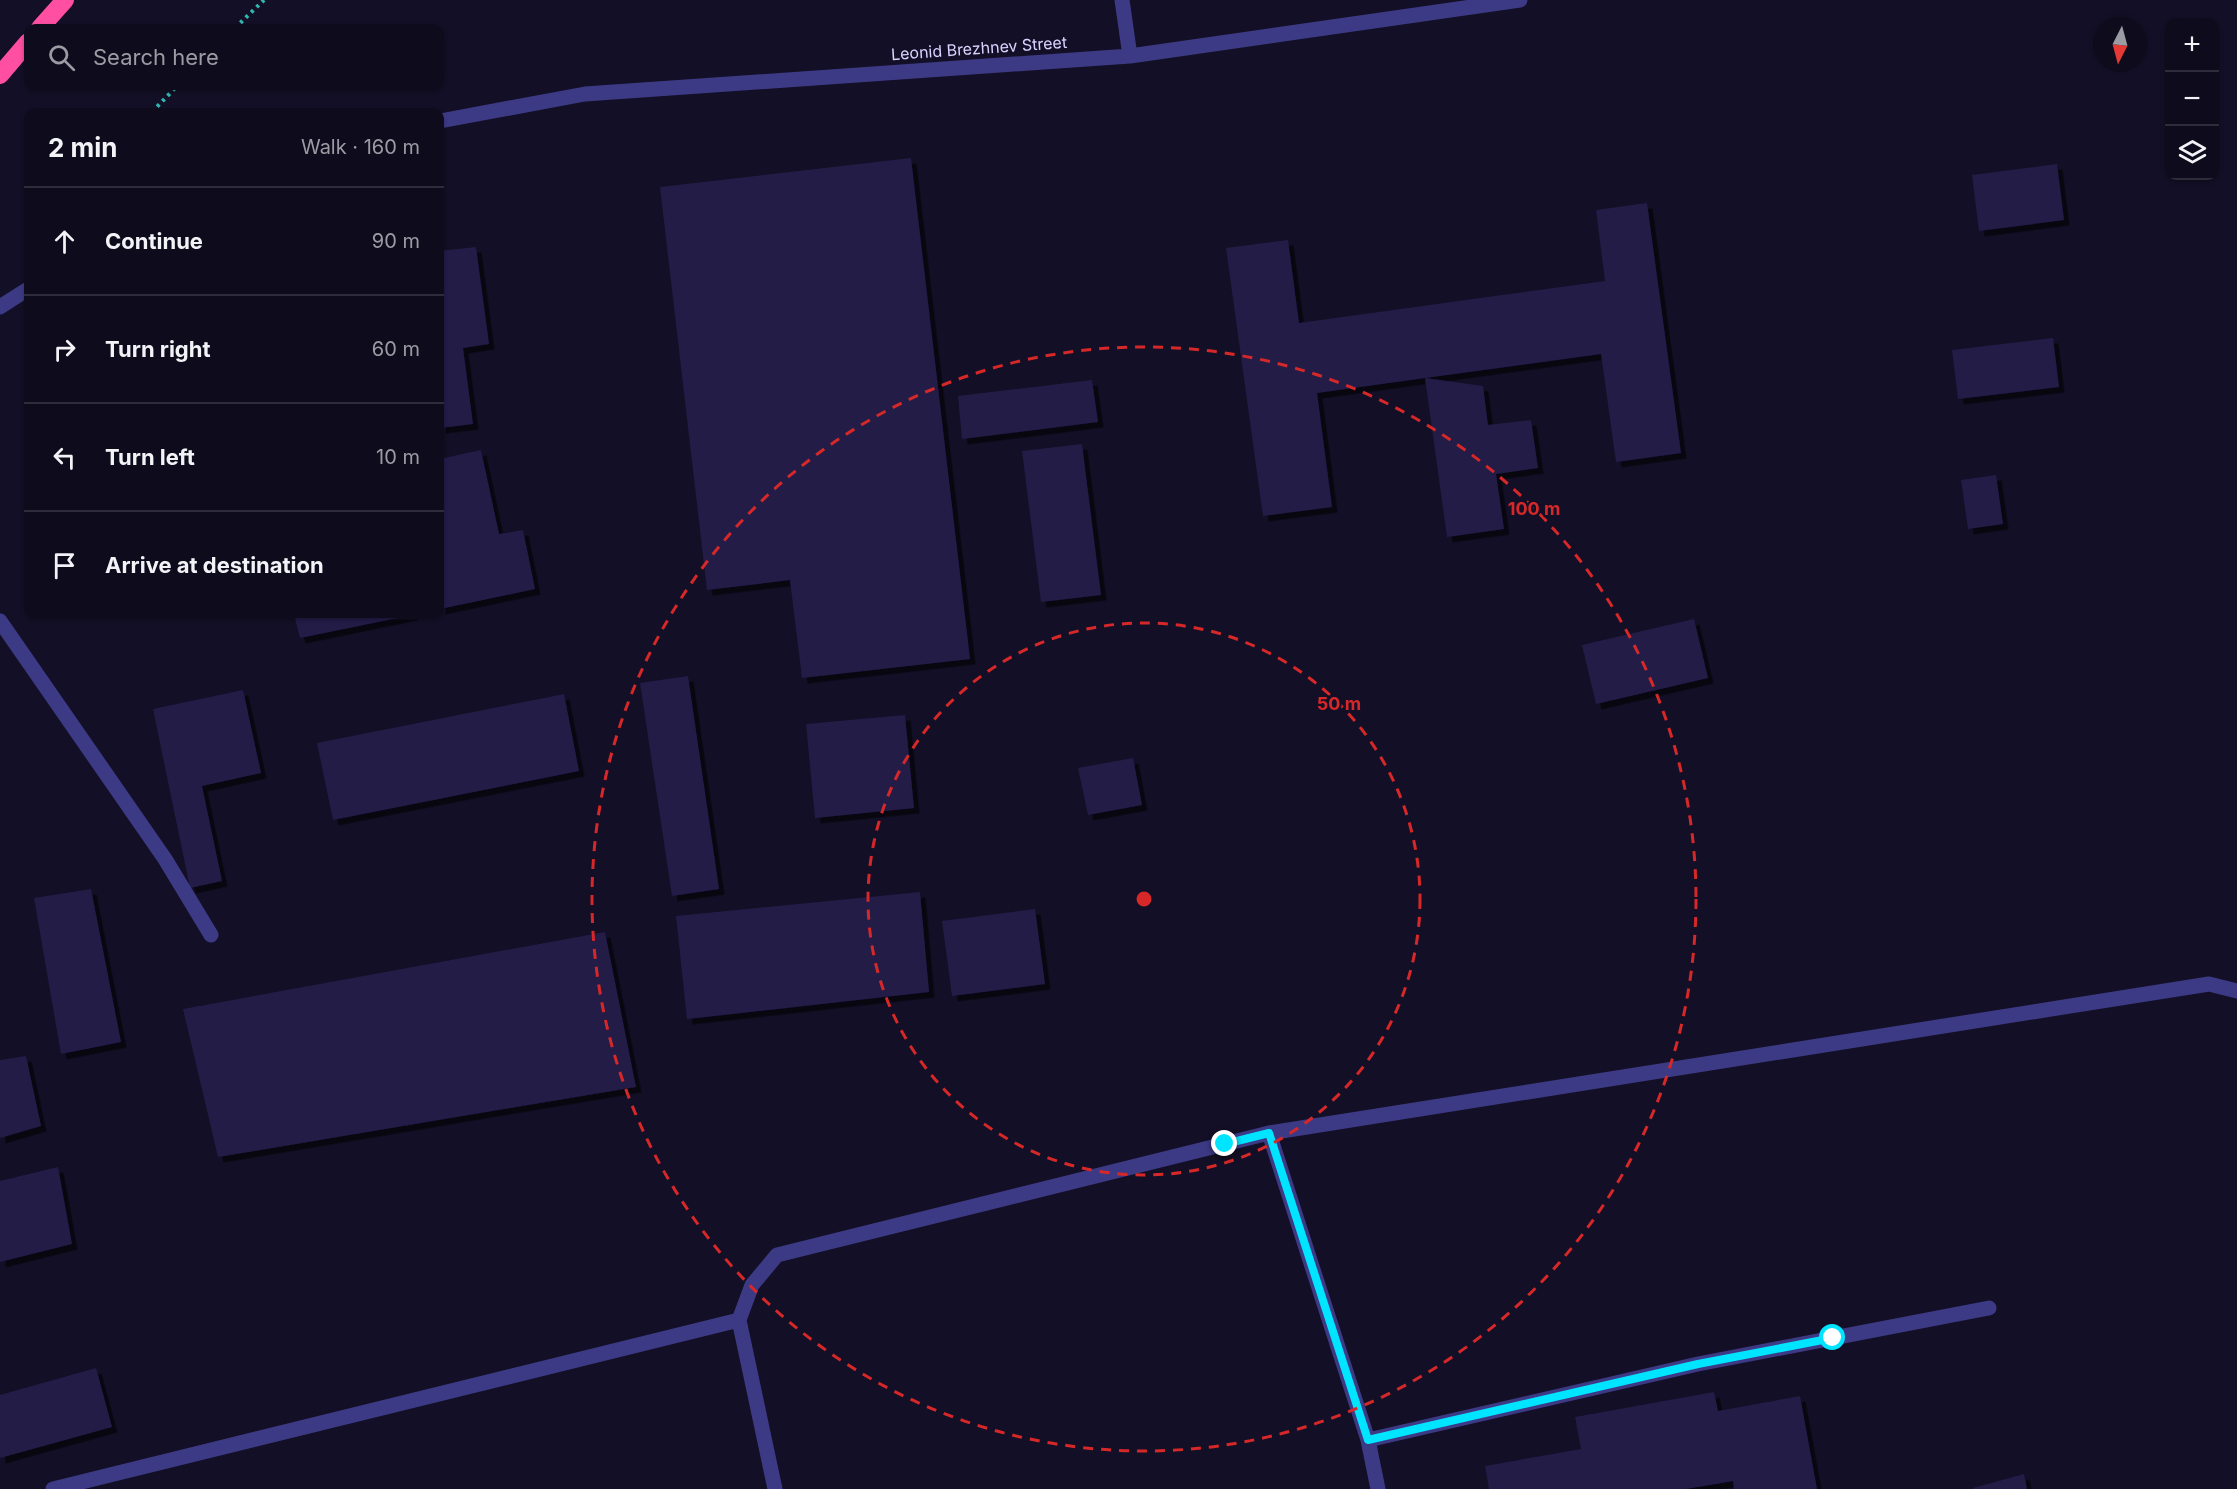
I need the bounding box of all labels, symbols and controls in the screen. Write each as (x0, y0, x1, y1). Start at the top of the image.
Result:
north arrow (2093, 18, 2147, 72)
map controls (2165, 18, 2219, 180)
button: + (2165, 18, 2219, 72)
search box (24, 24, 444, 90)
street label: Leonid Brezhnev Street (890, 32, 1068, 64)
icon: search (45, 41, 78, 74)
text: Search here (93, 44, 219, 70)
button: − (2165, 72, 2219, 126)
button: layers (2165, 126, 2219, 180)
text: 2 min (48, 132, 118, 163)
text: Walk · 160 m (301, 135, 420, 159)
icon: ahead (48, 225, 81, 258)
text: Continue (105, 228, 203, 254)
text: 90 m (372, 229, 420, 253)
icon: right (48, 333, 81, 366)
text: Turn right (105, 336, 211, 362)
text: 60 m (372, 337, 420, 361)
icon: left (48, 441, 81, 474)
text: Turn left (105, 444, 195, 470)
text: 10 m (376, 445, 420, 469)
text: 100 m (1508, 498, 1560, 519)
icon: arrive (48, 549, 81, 582)
text: Arrive at destination (105, 552, 324, 578)
text: 50 m (1317, 693, 1361, 714)
centre of rings (1134, 889, 1154, 909)
route end (1211, 1130, 1237, 1156)
route start (1819, 1324, 1845, 1350)

